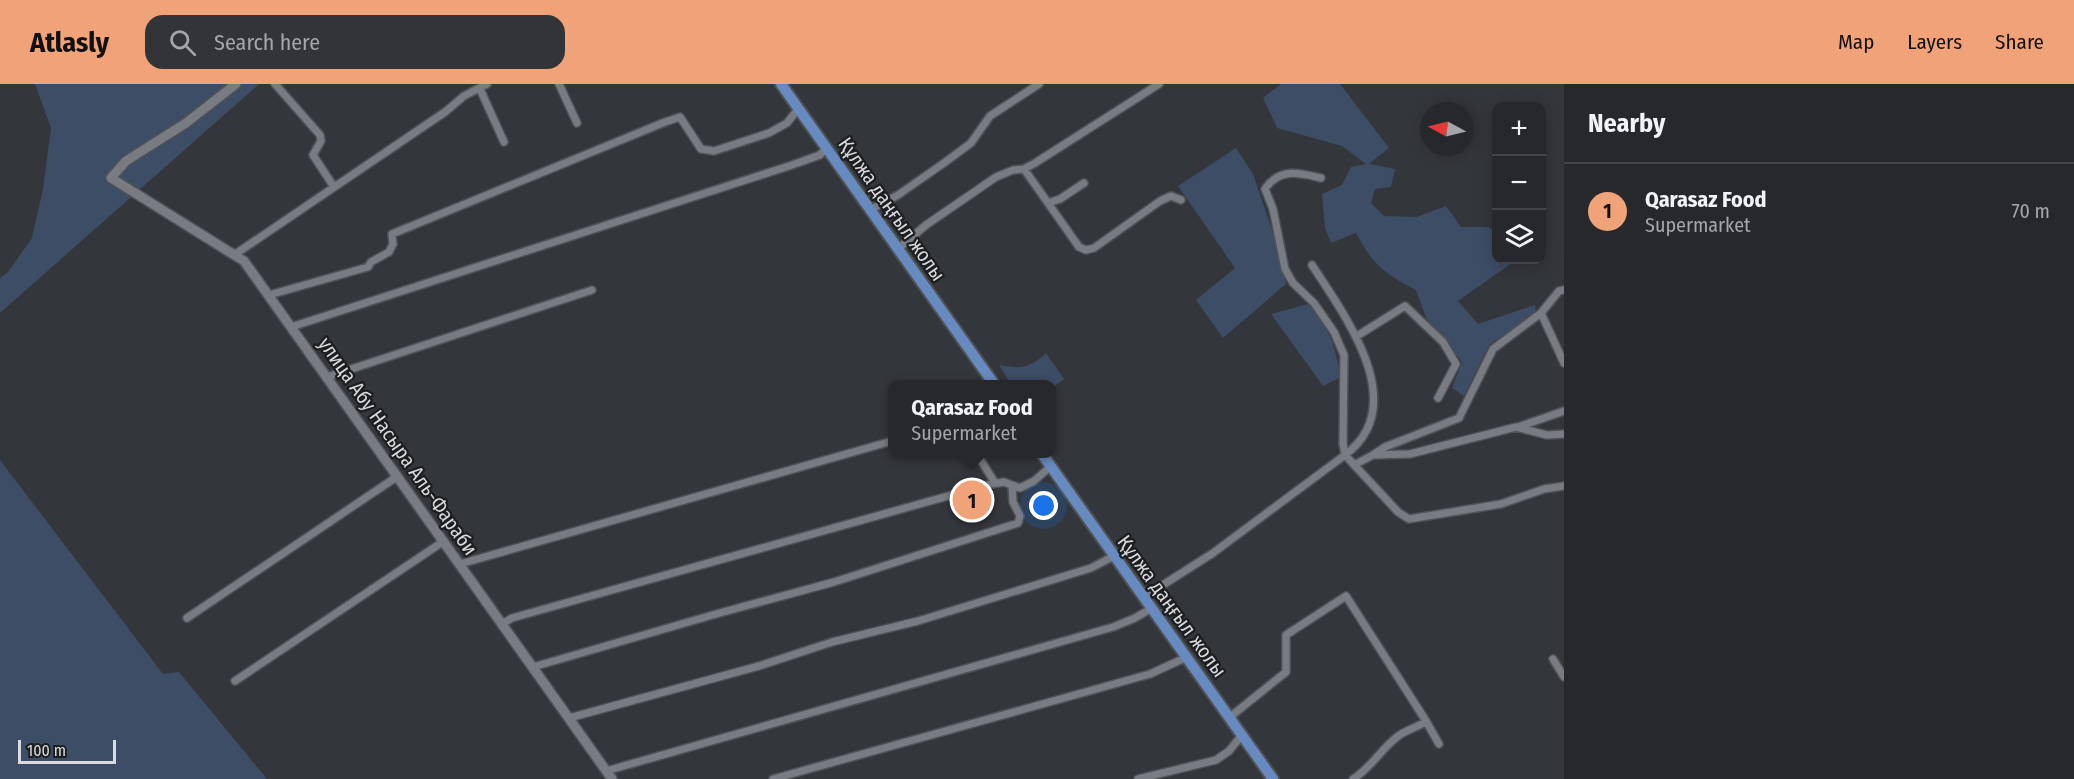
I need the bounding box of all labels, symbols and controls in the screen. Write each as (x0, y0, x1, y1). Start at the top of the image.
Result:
search box (145, 15, 565, 69)
text: Atlasly (30, 26, 109, 59)
icon: search (166, 26, 199, 59)
text: Search here (214, 29, 320, 56)
text: Map (1838, 29, 1874, 55)
text: Layers (1907, 29, 1962, 55)
text: Share (1995, 29, 2044, 55)
north arrow (1420, 102, 1474, 156)
map controls (1492, 102, 1546, 264)
button: + (1492, 102, 1546, 156)
text: Nearby (1588, 108, 1665, 139)
street label: Құлжа даңғыл жолы (833, 133, 951, 285)
button: − (1492, 156, 1546, 210)
text: Qarasaz Food (1645, 186, 1766, 213)
text: 1 (1603, 199, 1612, 223)
text: 70 m (2012, 199, 2050, 223)
button: layers (1492, 210, 1546, 264)
text: Supermarket (1645, 213, 1751, 237)
street label: улица Абу Насыра Аль-Фараби (313, 332, 483, 560)
popup (888, 380, 1056, 458)
text: Qarasaz Food (911, 394, 1033, 421)
text: Supermarket (911, 421, 1017, 445)
pin: 1 (952, 478, 992, 522)
your location (1029, 491, 1058, 520)
street label: Құлжа даңғыл жолы (1112, 530, 1232, 682)
scale bar (18, 737, 116, 764)
text: 100 m (27, 741, 66, 760)

